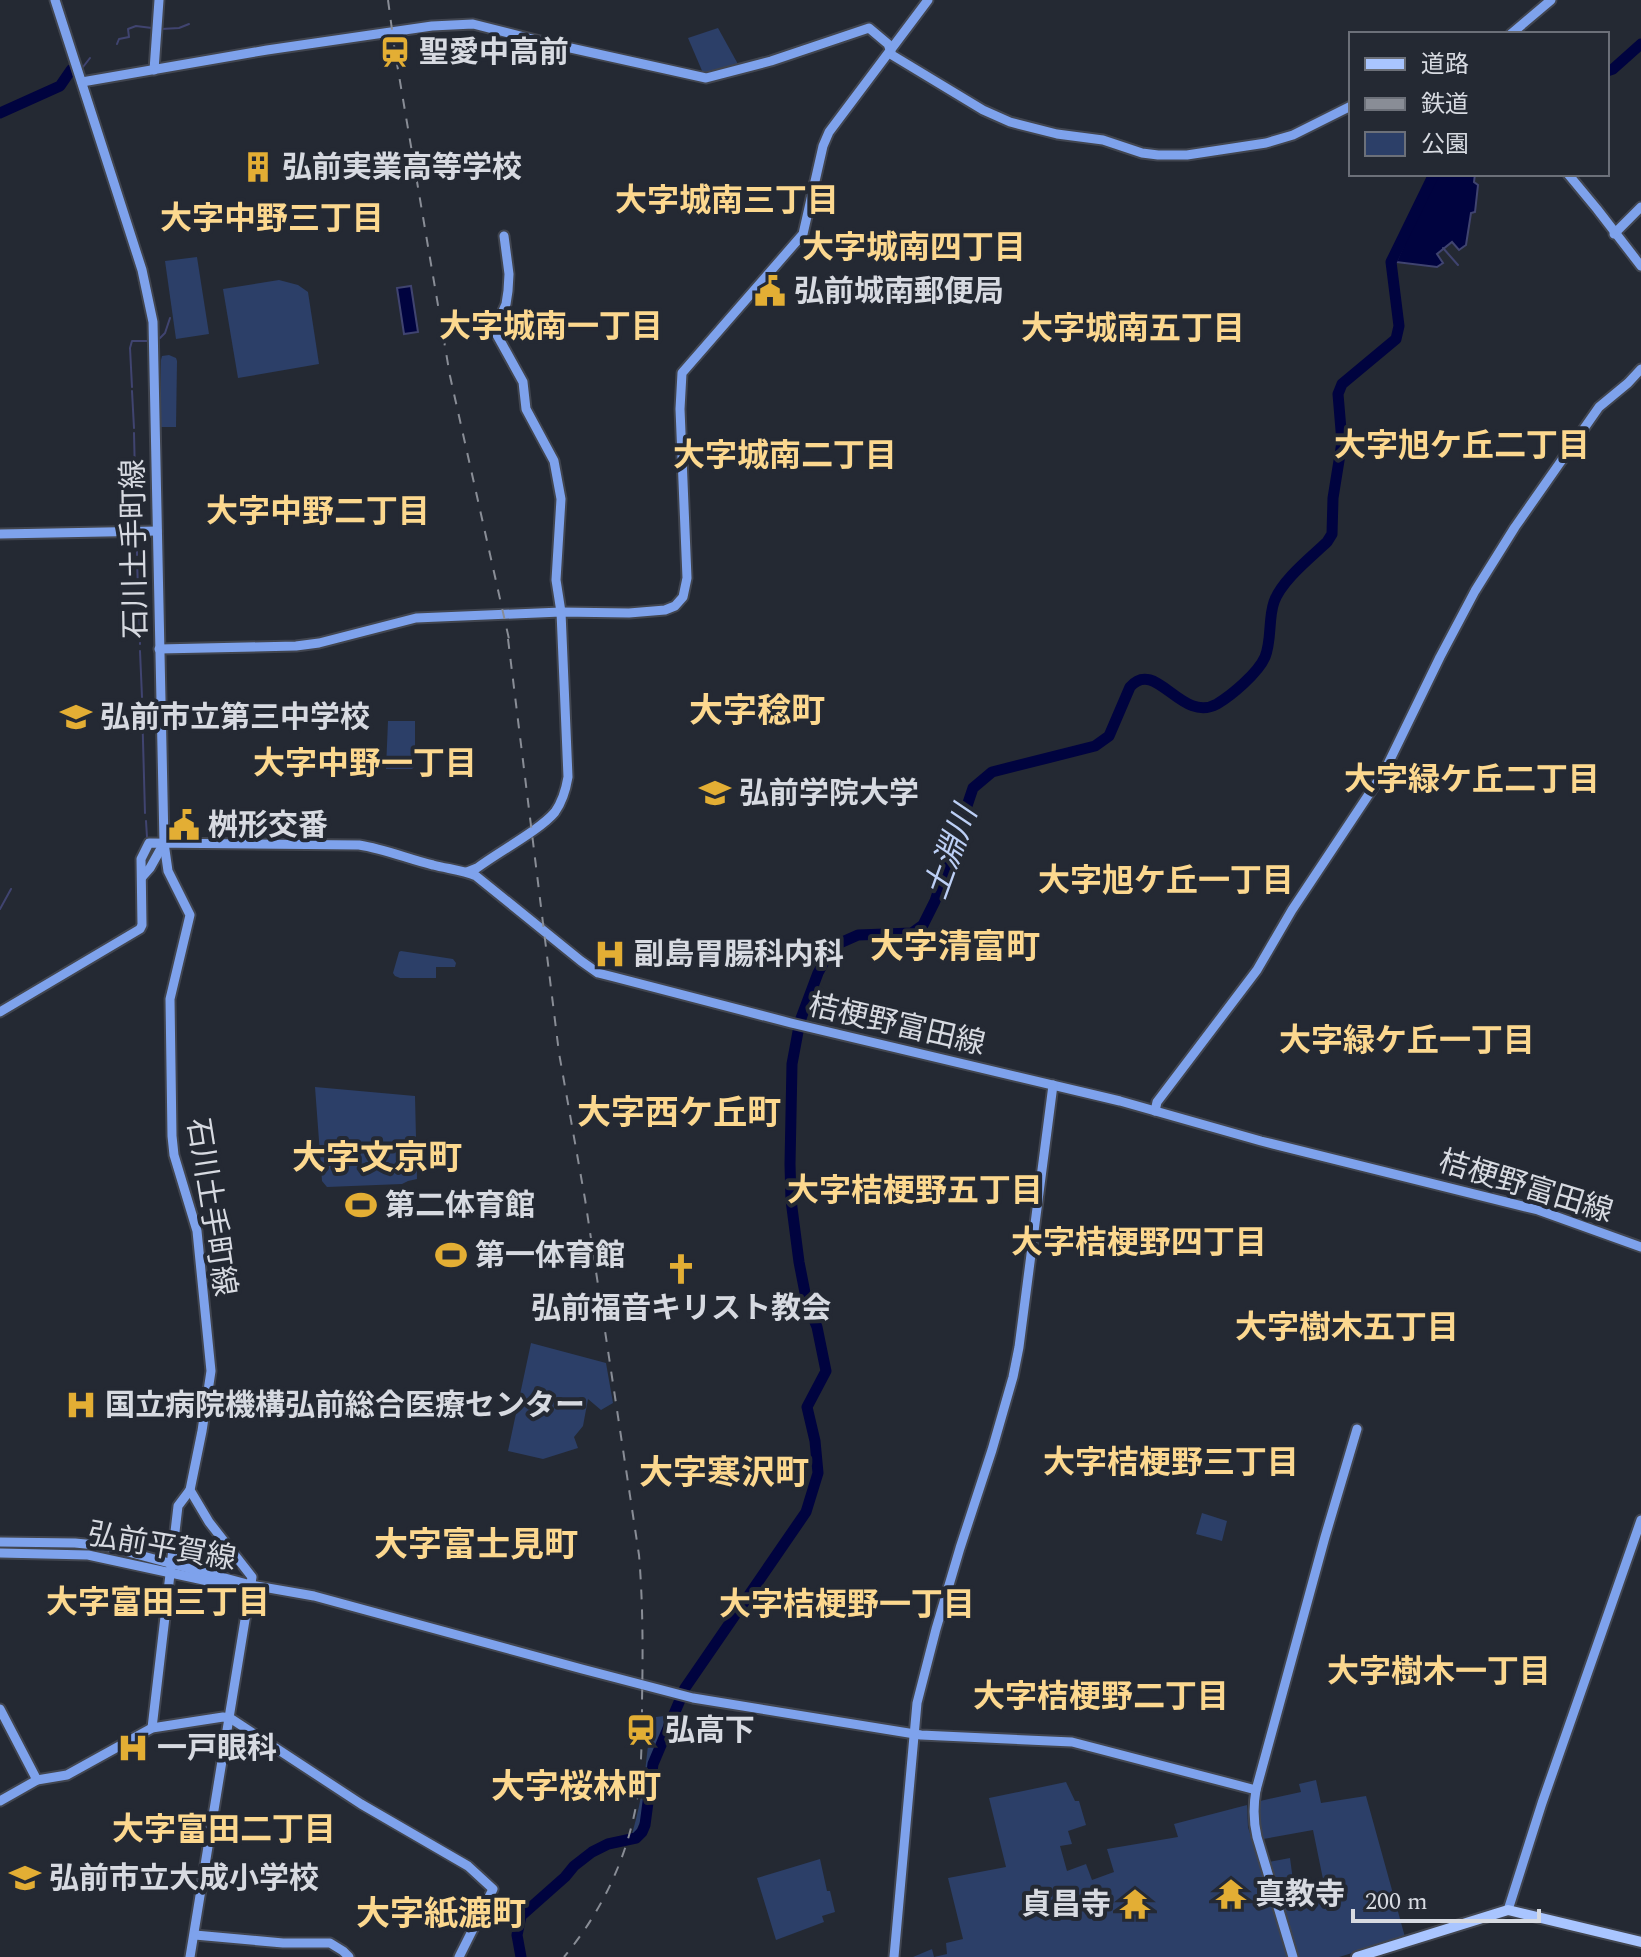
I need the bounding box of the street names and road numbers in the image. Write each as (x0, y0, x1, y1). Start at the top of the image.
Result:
street label: 石川土手町線 (110, 459, 160, 639)
street label: 桔梗野富田線 (804, 982, 990, 1068)
street label: 石川土手町線 (174, 1115, 248, 1300)
street label: 桔梗野富田線 (1433, 1139, 1618, 1235)
street label: 弘前平賀線 (84, 1511, 240, 1583)

